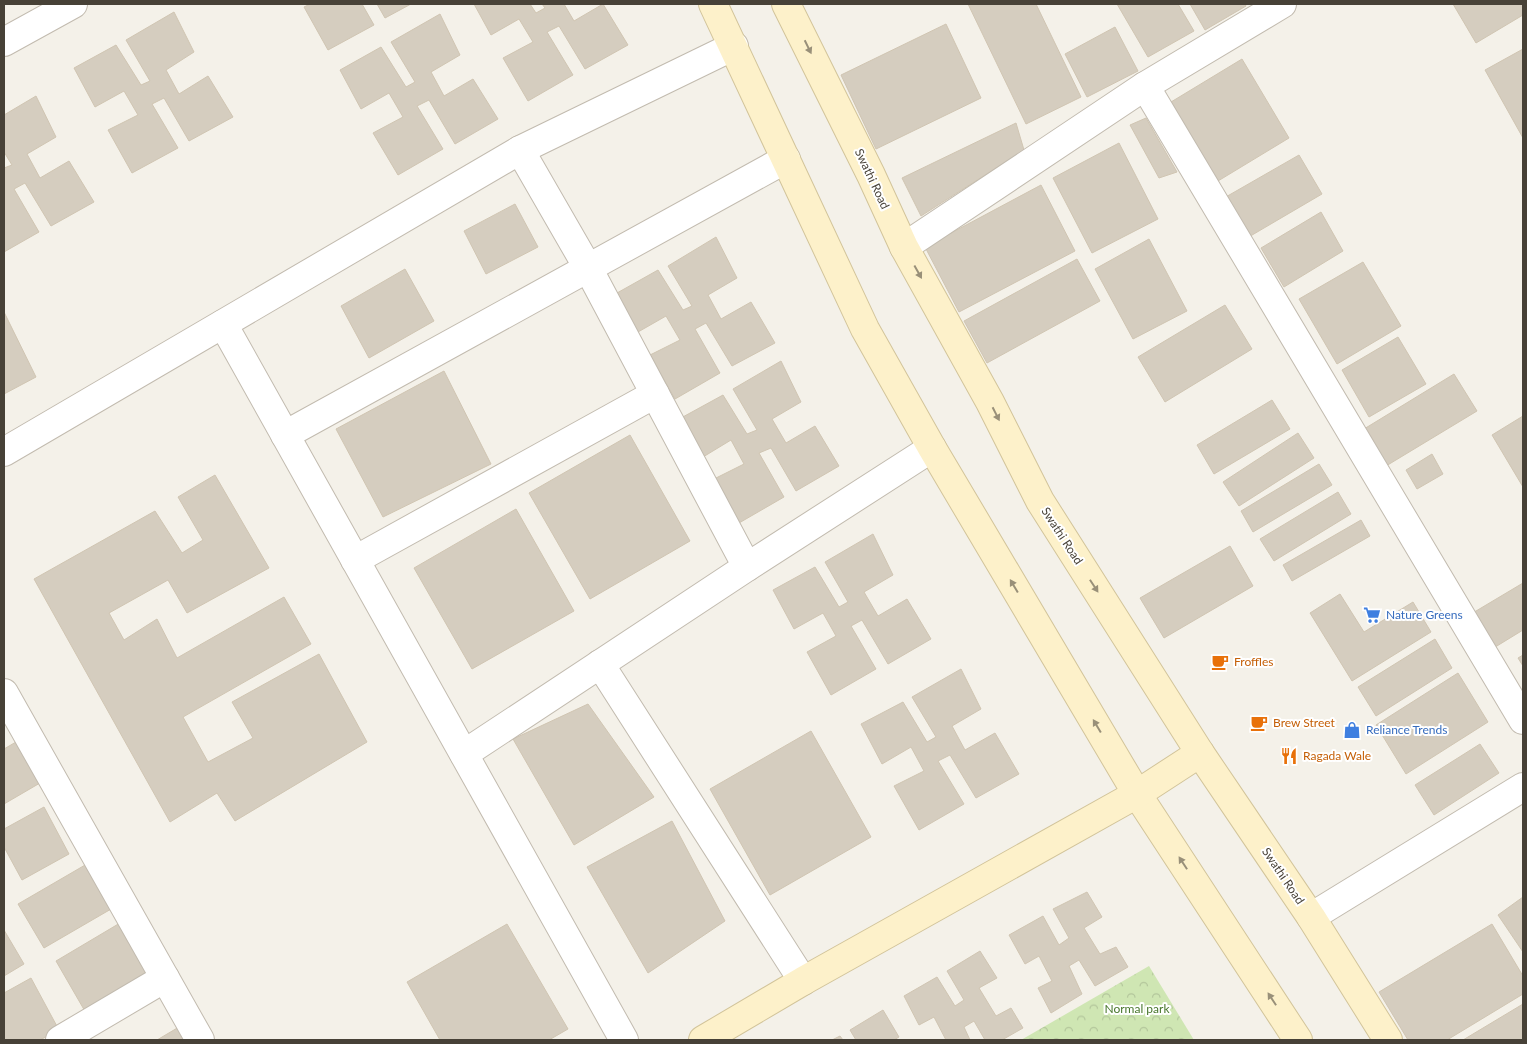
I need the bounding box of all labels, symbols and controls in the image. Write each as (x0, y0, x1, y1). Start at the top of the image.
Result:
one-way arrow (804, 40, 812, 55)
street label: Swathi Road (852, 146, 893, 211)
one-way arrow (913, 265, 922, 279)
one-way arrow (992, 407, 1000, 421)
street label: Swathi Road (1038, 504, 1086, 567)
one-way arrow (1009, 579, 1018, 592)
one-way arrow (1089, 579, 1098, 592)
supermarket icon: Nature Greens (1362, 605, 1382, 625)
place label: Nature Greens (1386, 607, 1463, 622)
cafe icon: Froffles (1210, 652, 1230, 672)
place label: Froffles (1234, 654, 1273, 669)
cafe icon: Brew Street (1249, 713, 1269, 733)
place label: Brew Street (1273, 715, 1336, 730)
one-way arrow (1092, 719, 1101, 732)
shop icon: Reliance Trends (1342, 720, 1362, 740)
place label: Reliance Trends (1366, 722, 1447, 737)
restaurant icon: Ragada Wale (1279, 746, 1299, 766)
place label: Ragada Wale (1303, 748, 1371, 763)
street label: Swathi Road (1259, 845, 1308, 907)
one-way arrow (1178, 857, 1187, 870)
one-way arrow (1267, 993, 1276, 1006)
park label: Normal park (1104, 1001, 1170, 1016)

